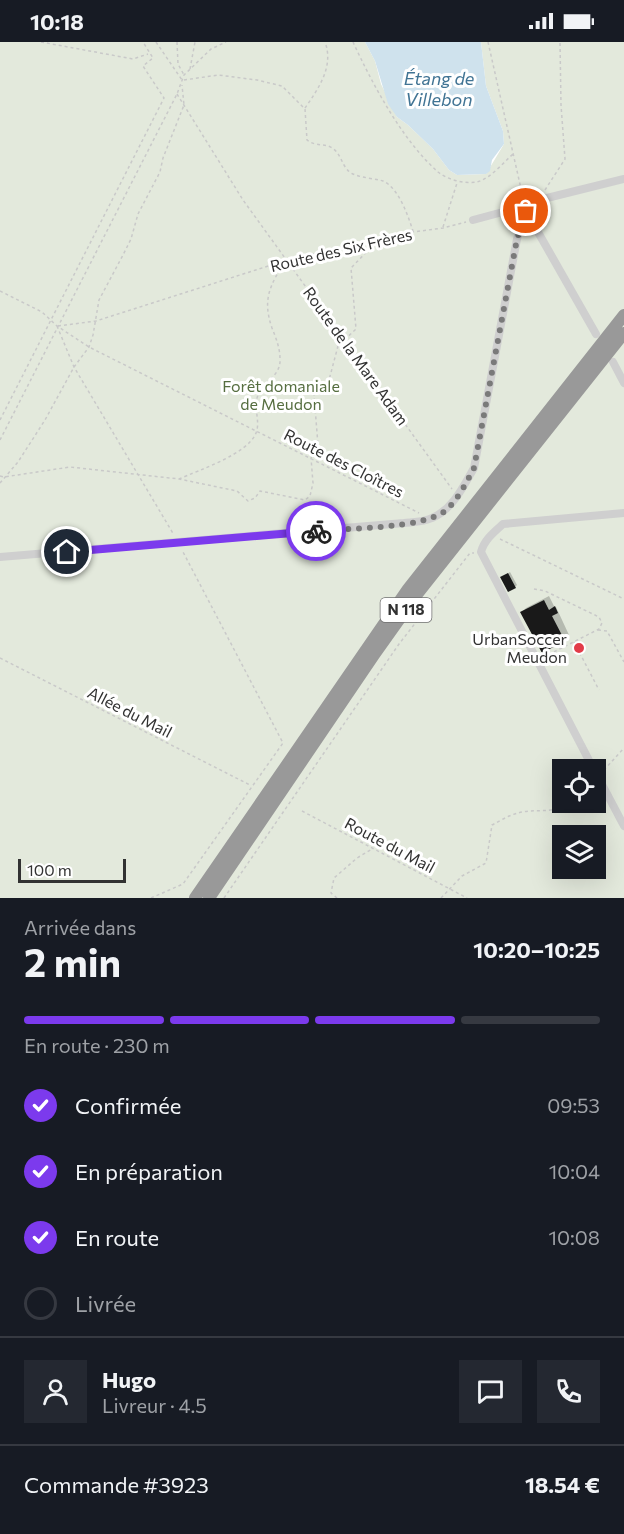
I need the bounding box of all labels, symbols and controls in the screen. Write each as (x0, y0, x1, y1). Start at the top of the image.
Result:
text: 10:18 (30, 8, 84, 35)
water label: Étang de Villebon (404, 67, 475, 110)
pin (500, 185, 551, 236)
icon: bag (509, 194, 542, 227)
street label: Route des Six Frères (268, 224, 414, 275)
street label: Route de la Mare Adam (300, 283, 413, 429)
park label: Forêt domaniale de Meudon (222, 376, 340, 413)
street label: Route des Cloîtres (281, 424, 407, 501)
courier (286, 501, 346, 561)
icon: bike (300, 515, 333, 548)
pin (41, 526, 92, 577)
icon: home (50, 535, 83, 568)
road number: N 118 (380, 598, 432, 622)
place label: UrbanSoccer Meudon (472, 629, 568, 666)
marker: UrbanSoccer Meudon (572, 641, 586, 655)
street label: Allée du Mail (85, 682, 176, 741)
map controls (552, 759, 606, 879)
button: locate (552, 759, 606, 813)
street label: Route du Mail (342, 813, 439, 876)
button: layers (552, 825, 606, 879)
scale bar (18, 856, 126, 884)
text: 100 m (27, 860, 72, 879)
text: Arrivée dans (24, 915, 136, 939)
text: 10:20–10:25 (473, 936, 600, 963)
text: 2 min (24, 937, 121, 985)
text: En route · 230 m (24, 1033, 170, 1057)
icon: check (24, 1089, 57, 1122)
text: Confirmée (75, 1092, 181, 1119)
text: 09:53 (547, 1093, 600, 1117)
icon: check (24, 1155, 57, 1188)
text: En préparation (75, 1158, 223, 1185)
text: 10:04 (549, 1159, 600, 1183)
icon: check (24, 1221, 57, 1254)
text: En route (75, 1224, 159, 1251)
text: 10:08 (548, 1225, 600, 1249)
text: Livrée (75, 1290, 136, 1317)
button: person (24, 1360, 87, 1423)
button: chat (459, 1360, 522, 1423)
button: phone (537, 1360, 600, 1423)
text: Hugo (102, 1366, 156, 1393)
text: Livreur · 4.5 (102, 1393, 207, 1417)
text: Commande #3923 (24, 1471, 209, 1498)
text: 18.54 € (525, 1471, 600, 1498)

